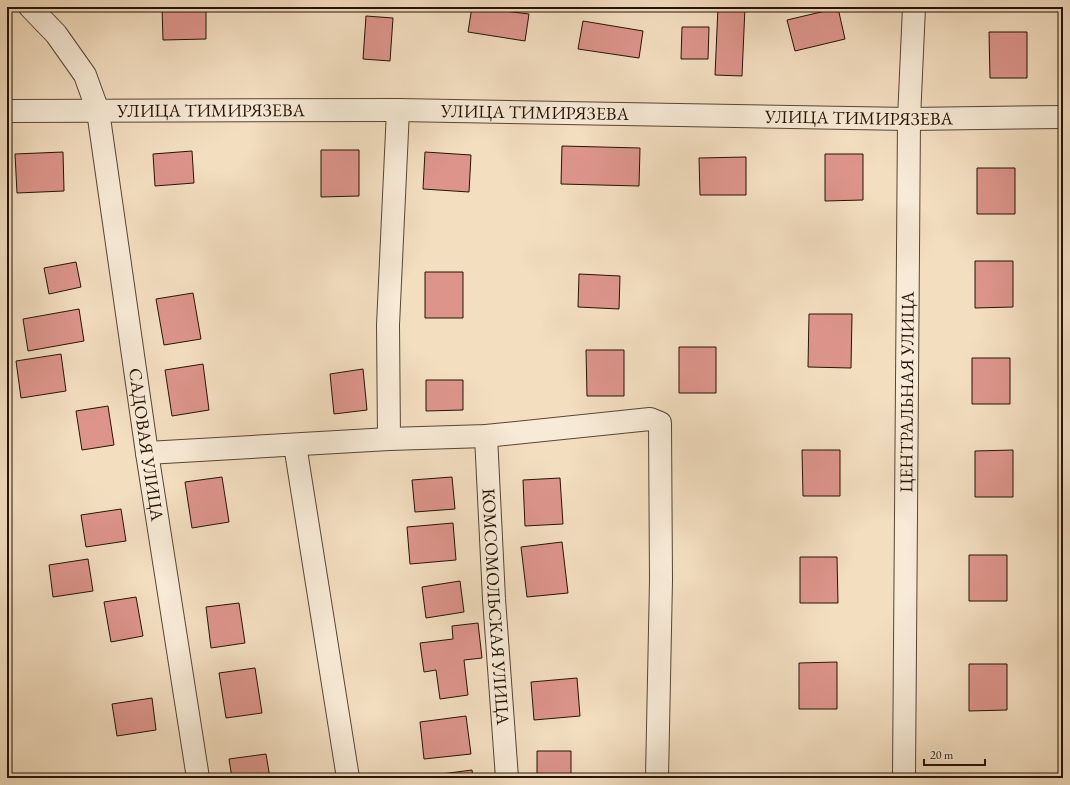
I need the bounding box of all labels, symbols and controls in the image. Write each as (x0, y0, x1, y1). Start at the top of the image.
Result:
street label: УЛИЦА ТИМИРЯЗЕВА (116, 98, 306, 122)
street label: УЛИЦА ТИМИРЯЗЕВА (440, 99, 630, 125)
street label: УЛИЦА ТИМИРЯЗЕВА (764, 104, 954, 130)
street label: ЦЕНТРАЛЬНАЯ УЛИЦА (894, 291, 919, 493)
street label: САДОВАЯ УЛИЦА (124, 366, 170, 523)
street label: КОМСОМОЛЬСКАЯ УЛИЦА (478, 488, 515, 726)
scale bar (924, 741, 985, 767)
text: 20 m (930, 747, 954, 763)

